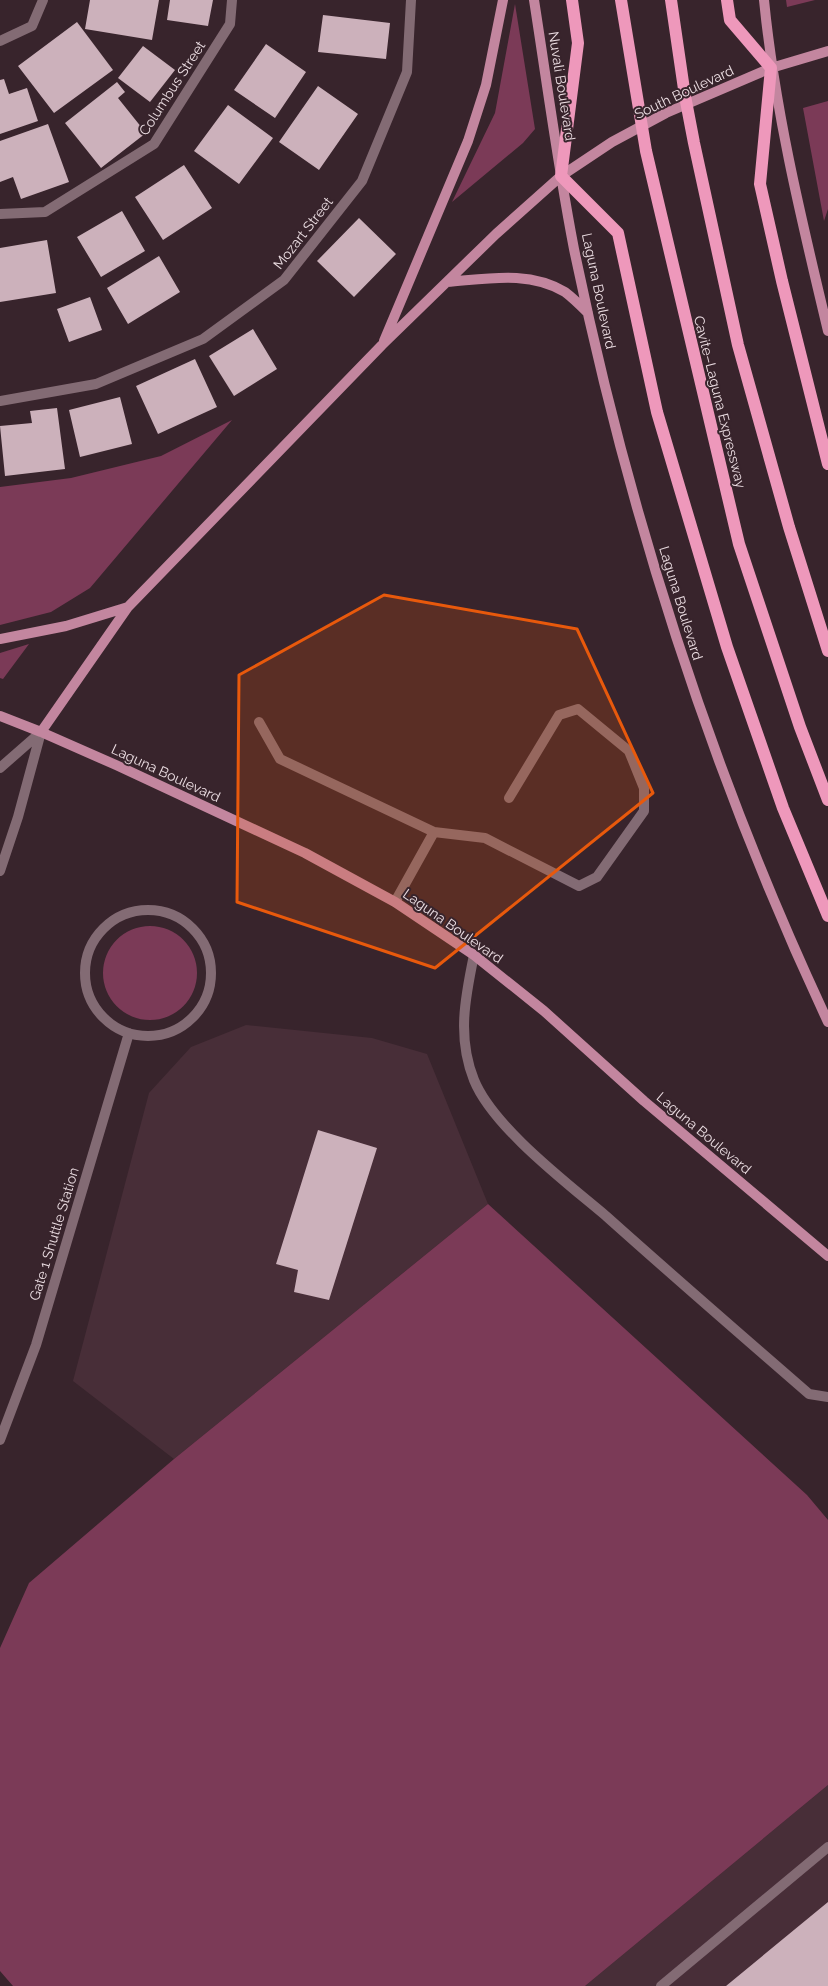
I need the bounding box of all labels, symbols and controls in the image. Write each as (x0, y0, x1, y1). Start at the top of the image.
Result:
street label: Nuvali Boulevard (545, 30, 579, 142)
street label: Columbus Street (136, 38, 209, 138)
street label: South Boulevard (632, 62, 736, 122)
street label: Mozart Street (270, 194, 336, 272)
street label: Laguna Boulevard (579, 231, 619, 351)
street label: Cavite–Laguna Expressway (691, 314, 749, 490)
street label: Laguna Boulevard (656, 544, 706, 662)
street label: Laguna Boulevard (109, 741, 223, 805)
street label: Laguna Boulevard (400, 886, 506, 966)
street label: Laguna Boulevard (654, 1089, 754, 1177)
street label: Gate 1 Shuttle Station (26, 1166, 82, 1302)

